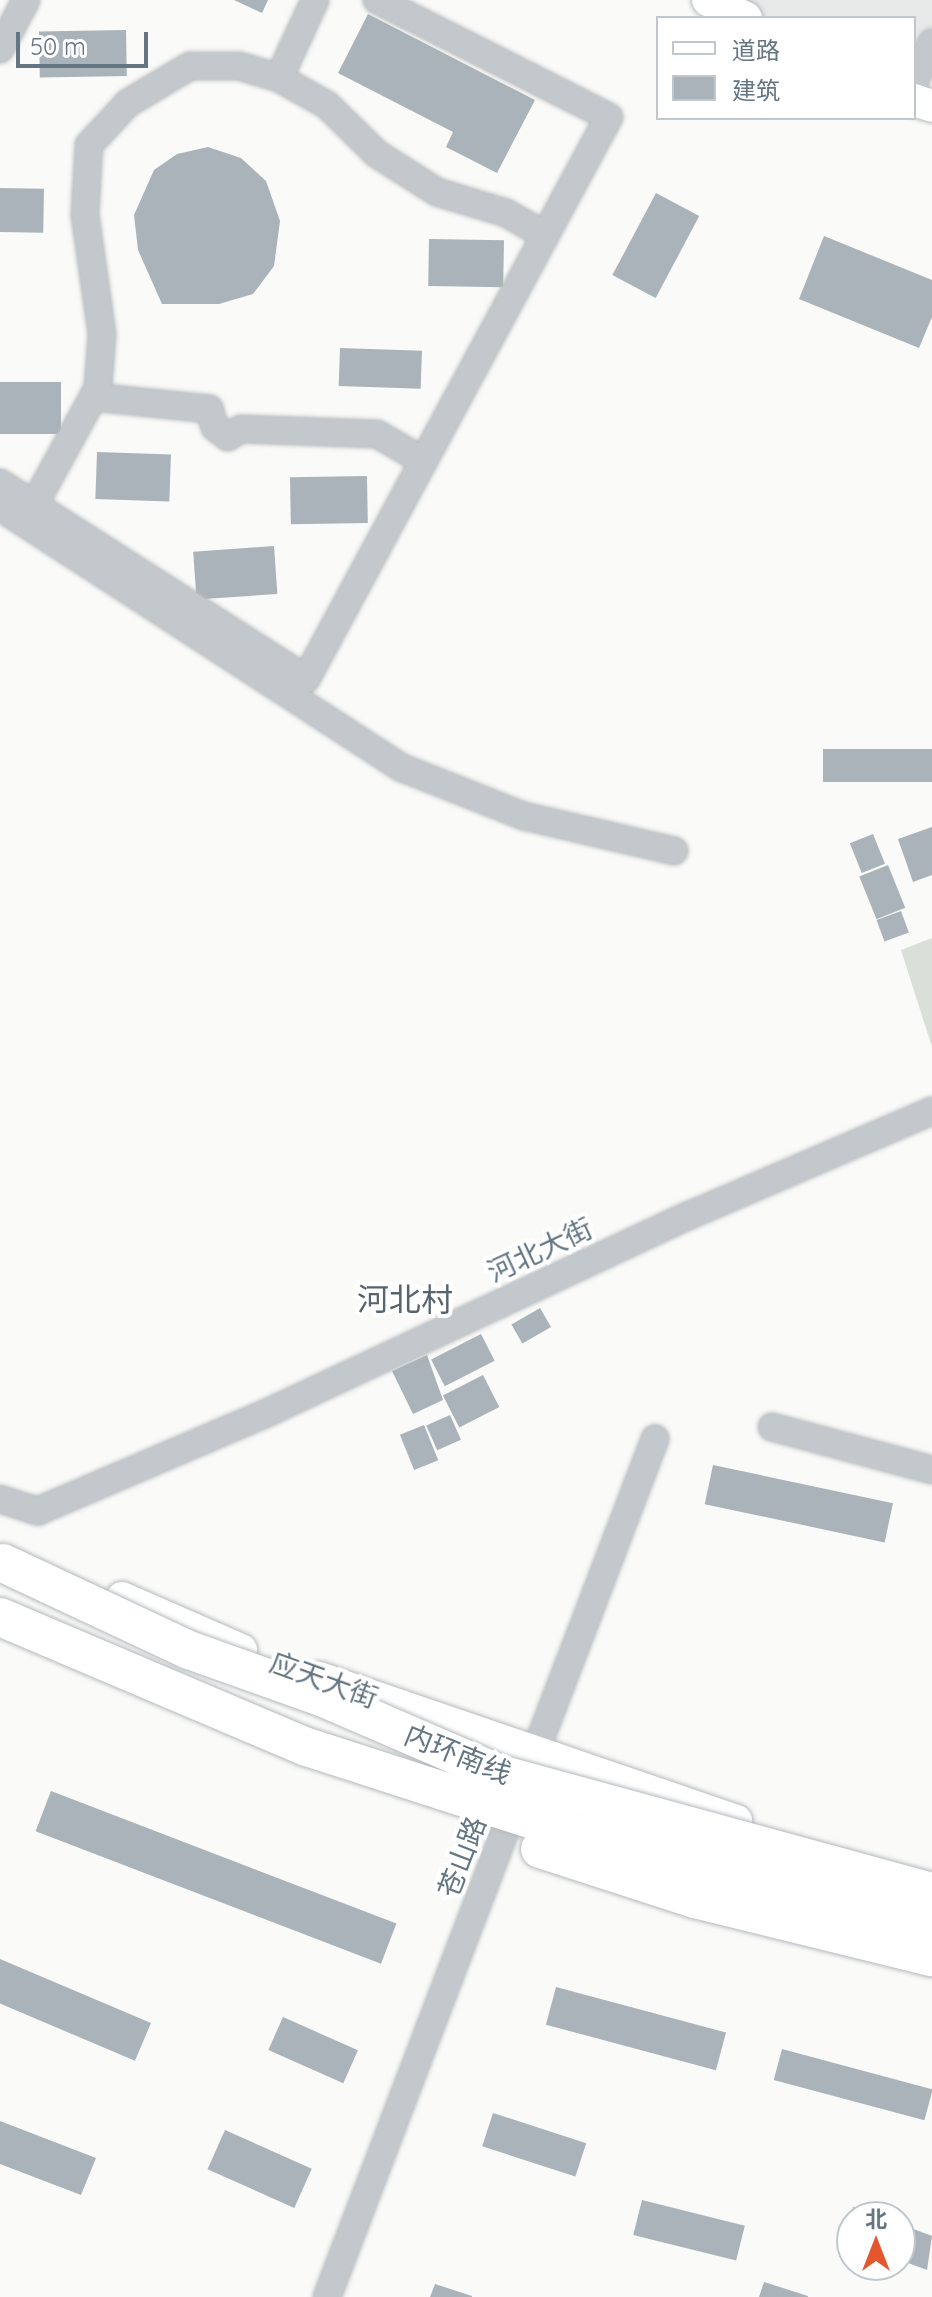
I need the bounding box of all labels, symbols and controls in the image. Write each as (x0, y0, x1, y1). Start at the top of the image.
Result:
scale bar (20, 16, 152, 66)
legend (656, 16, 916, 120)
text: 50 m (30, 31, 86, 61)
text: 道路 (732, 35, 780, 65)
text: 建筑 (732, 75, 780, 105)
street label: 河北大街 (482, 1211, 598, 1289)
district label: 河北村 (357, 1280, 453, 1318)
street label: 应天大街 (266, 1645, 382, 1715)
street label: 内环南线 (400, 1717, 516, 1791)
street label: 苍山路 (431, 1812, 493, 1902)
north arrow (836, 2201, 916, 2281)
text: 北 (865, 2205, 887, 2233)

